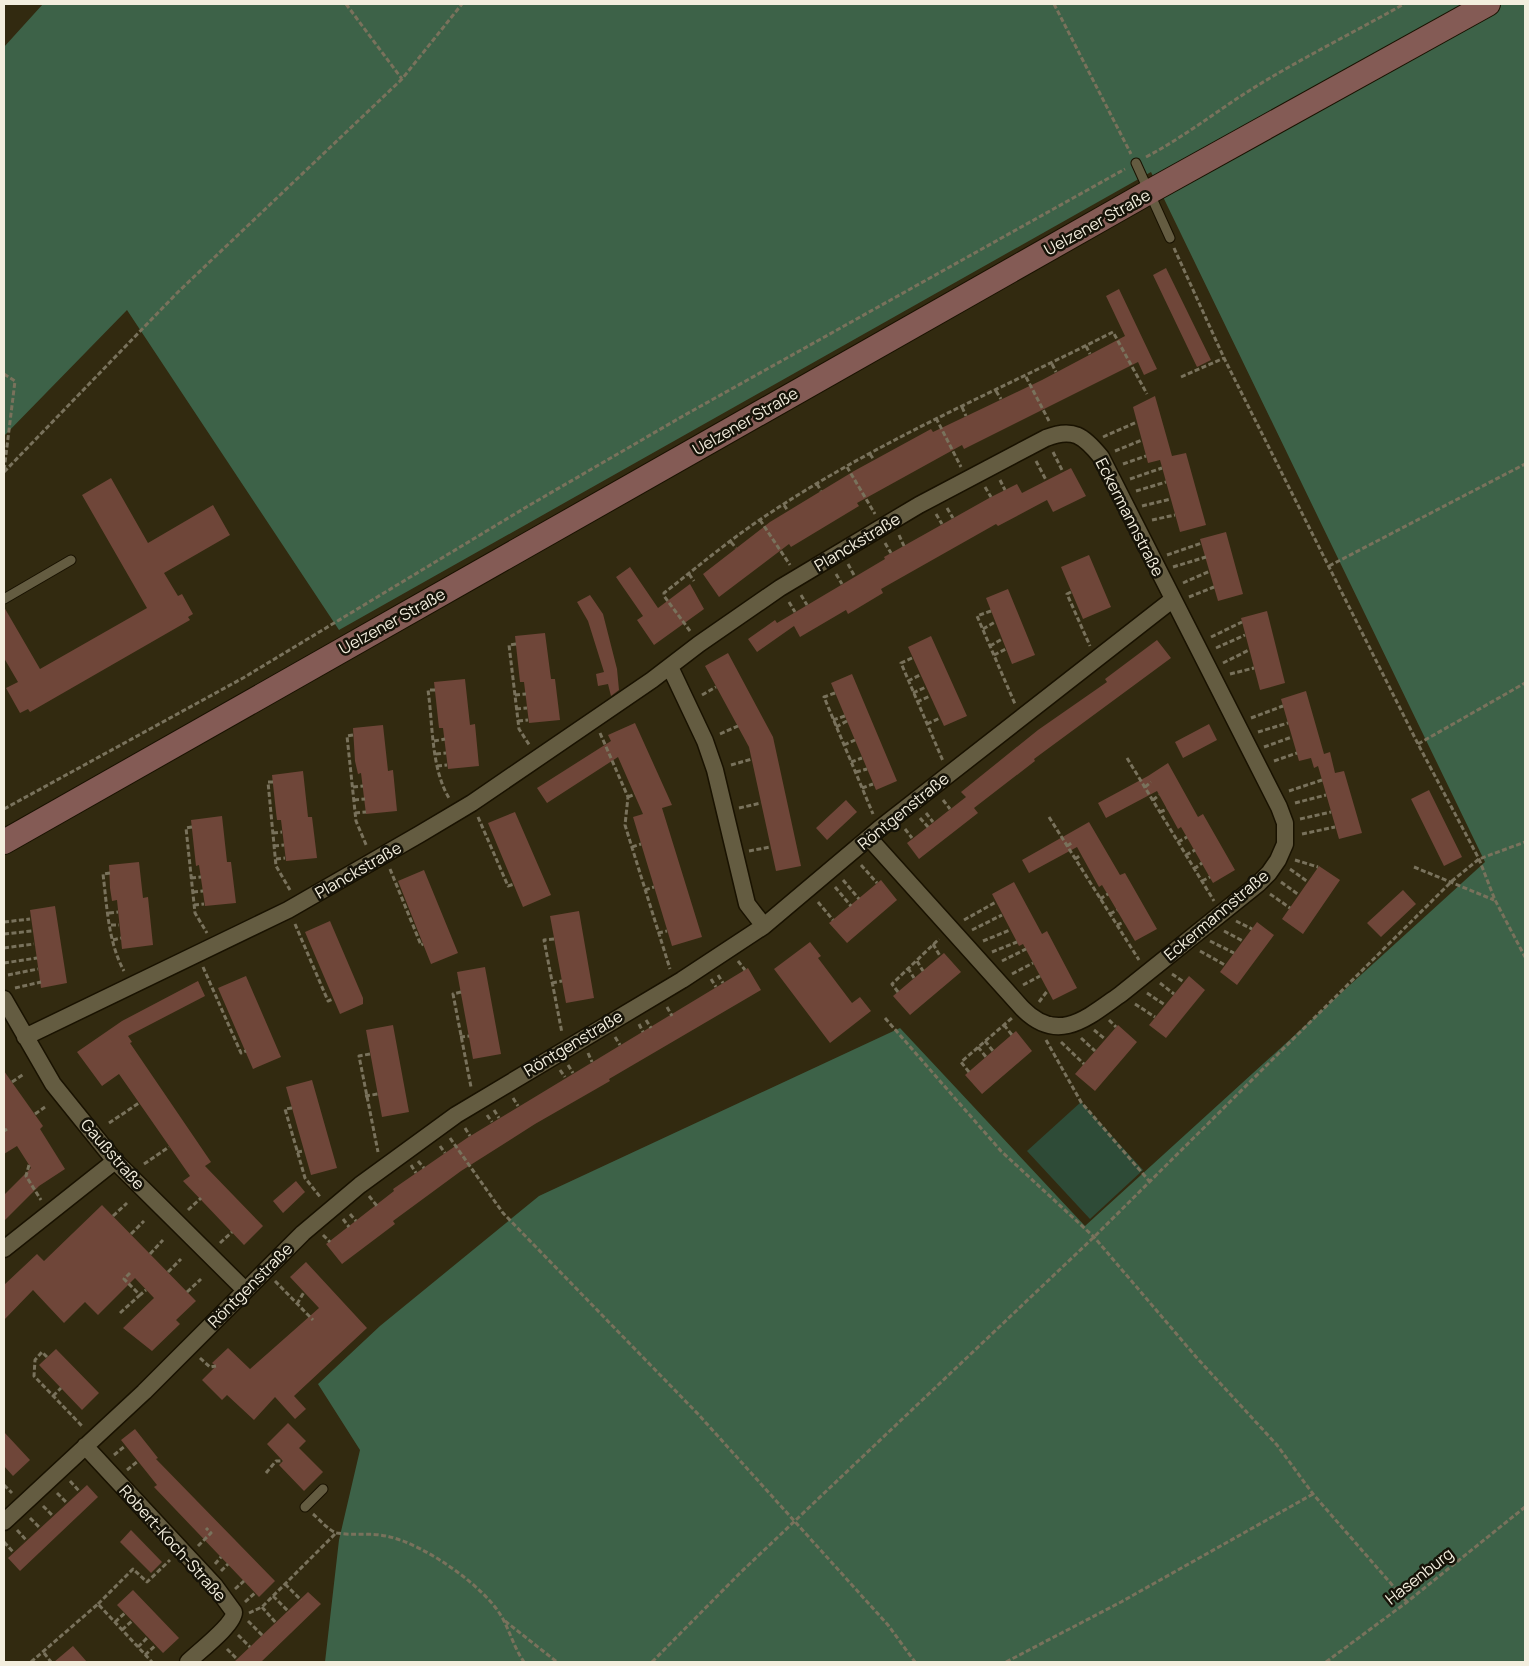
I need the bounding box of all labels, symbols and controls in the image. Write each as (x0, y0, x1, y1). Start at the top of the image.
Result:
street label: Uelzener Straße (1040, 184, 1154, 260)
street label: Uelzener Straße (688, 382, 802, 460)
street label: Eckermannstraße (1091, 454, 1169, 580)
street label: Planckstraße (810, 508, 904, 576)
street label: Uelzener Straße (335, 583, 449, 659)
street label: Röntgenstraße (853, 767, 953, 855)
street label: Planckstraße (311, 836, 405, 904)
street label: Eckermannstraße (1159, 865, 1273, 965)
street label: Röntgenstraße (519, 1005, 627, 1081)
street label: Gaußstraße (76, 1114, 150, 1194)
street label: Röntgenstraße (203, 1238, 297, 1332)
street label: Robert-Koch-Straße (115, 1480, 231, 1606)
street label: Hasenburg (1380, 1542, 1458, 1610)

